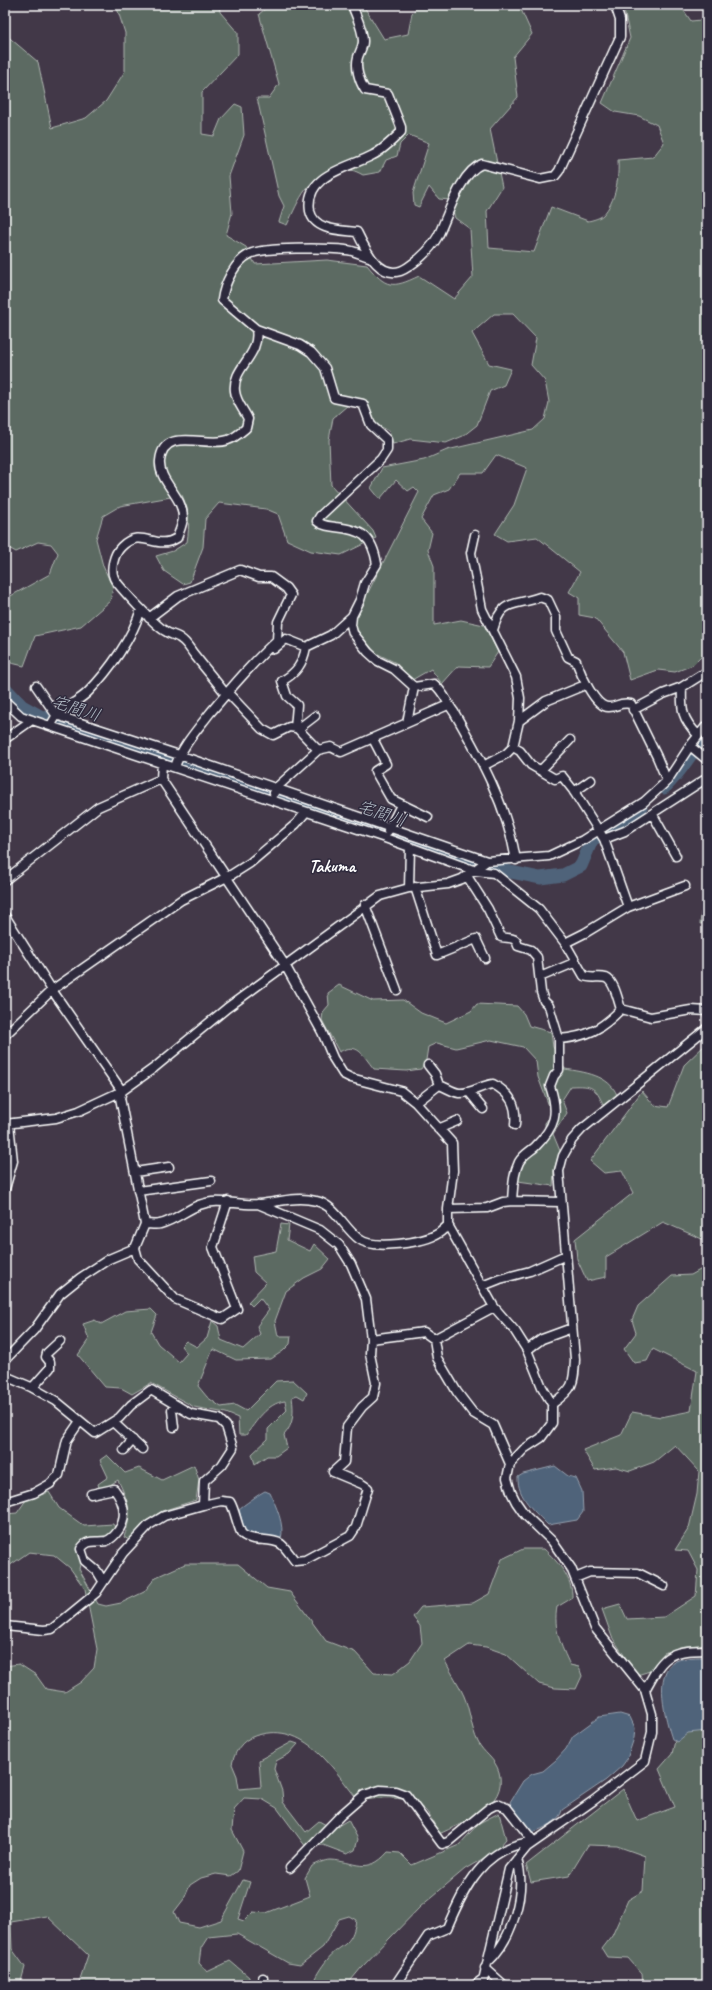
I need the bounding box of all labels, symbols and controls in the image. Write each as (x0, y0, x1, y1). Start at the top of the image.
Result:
water label: 宅間川 (48, 691, 103, 726)
water label: 宅間川 (354, 796, 409, 831)
district label: Takuma (309, 855, 357, 877)

